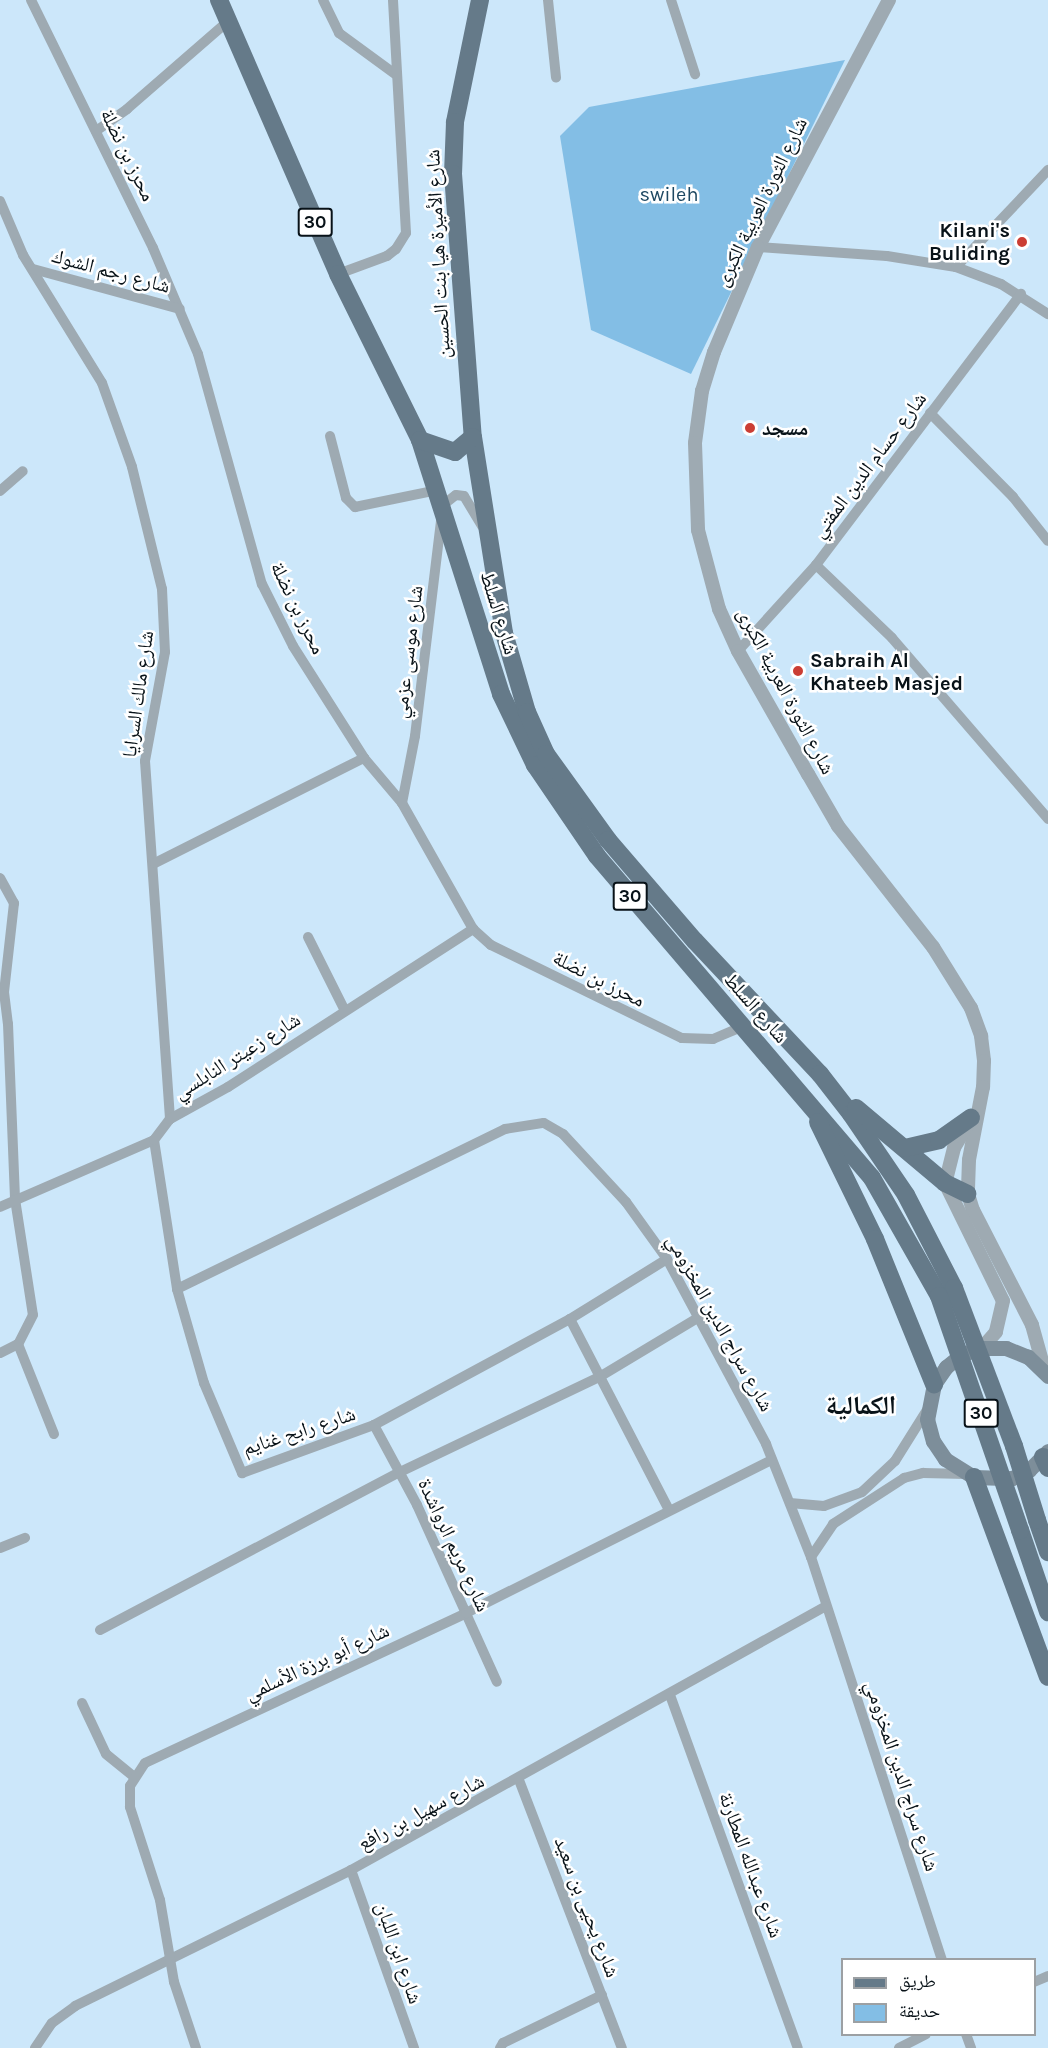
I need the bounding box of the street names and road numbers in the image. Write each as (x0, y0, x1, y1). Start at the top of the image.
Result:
street label: محرز بن نضلة (95, 105, 161, 205)
street label: شارع الثورة العربية الكبرى (710, 113, 812, 291)
street label: شارع الأميرة هيا بنت الحسين (421, 149, 455, 359)
road number: 30 (297, 207, 333, 237)
street label: شارع رجم الشوك (49, 244, 173, 298)
street label: شارع حسام الدين المفتي (806, 387, 932, 543)
street label: محرز بن نضلة (265, 558, 331, 658)
street label: شارع السلط (475, 569, 523, 657)
street label: شارع موسى عزمي (388, 584, 428, 720)
street label: شارع الثورة العربية الكبرى (732, 604, 840, 778)
street label: شارع مالك السرايا (117, 629, 159, 759)
road number: 30 (612, 881, 648, 911)
street label: محرز بن نضلة (549, 946, 649, 1012)
street label: شارع السلط (719, 968, 793, 1048)
street label: شارع زعيتر النابلسي (169, 1007, 305, 1105)
street label: شارع سراج الدين المخزومي (661, 1230, 779, 1416)
road number: 30 (963, 1398, 999, 1428)
street label: شارع رابح غنايم (240, 1401, 358, 1461)
street label: شارع مريم الرواشدة (413, 1475, 495, 1615)
street label: شارع أبو برزة الأسلمي (241, 1618, 393, 1706)
street label: شارع سراج الدين المخزومي (860, 1678, 944, 1874)
street label: شارع سهيل بن رافع (354, 1769, 488, 1855)
street label: شارع عبدالله المطارنة (714, 1789, 788, 1941)
street label: شارع يحيى بن سعيد (549, 1833, 625, 1981)
street label: شارع ابن اللبان (370, 1899, 428, 2007)

